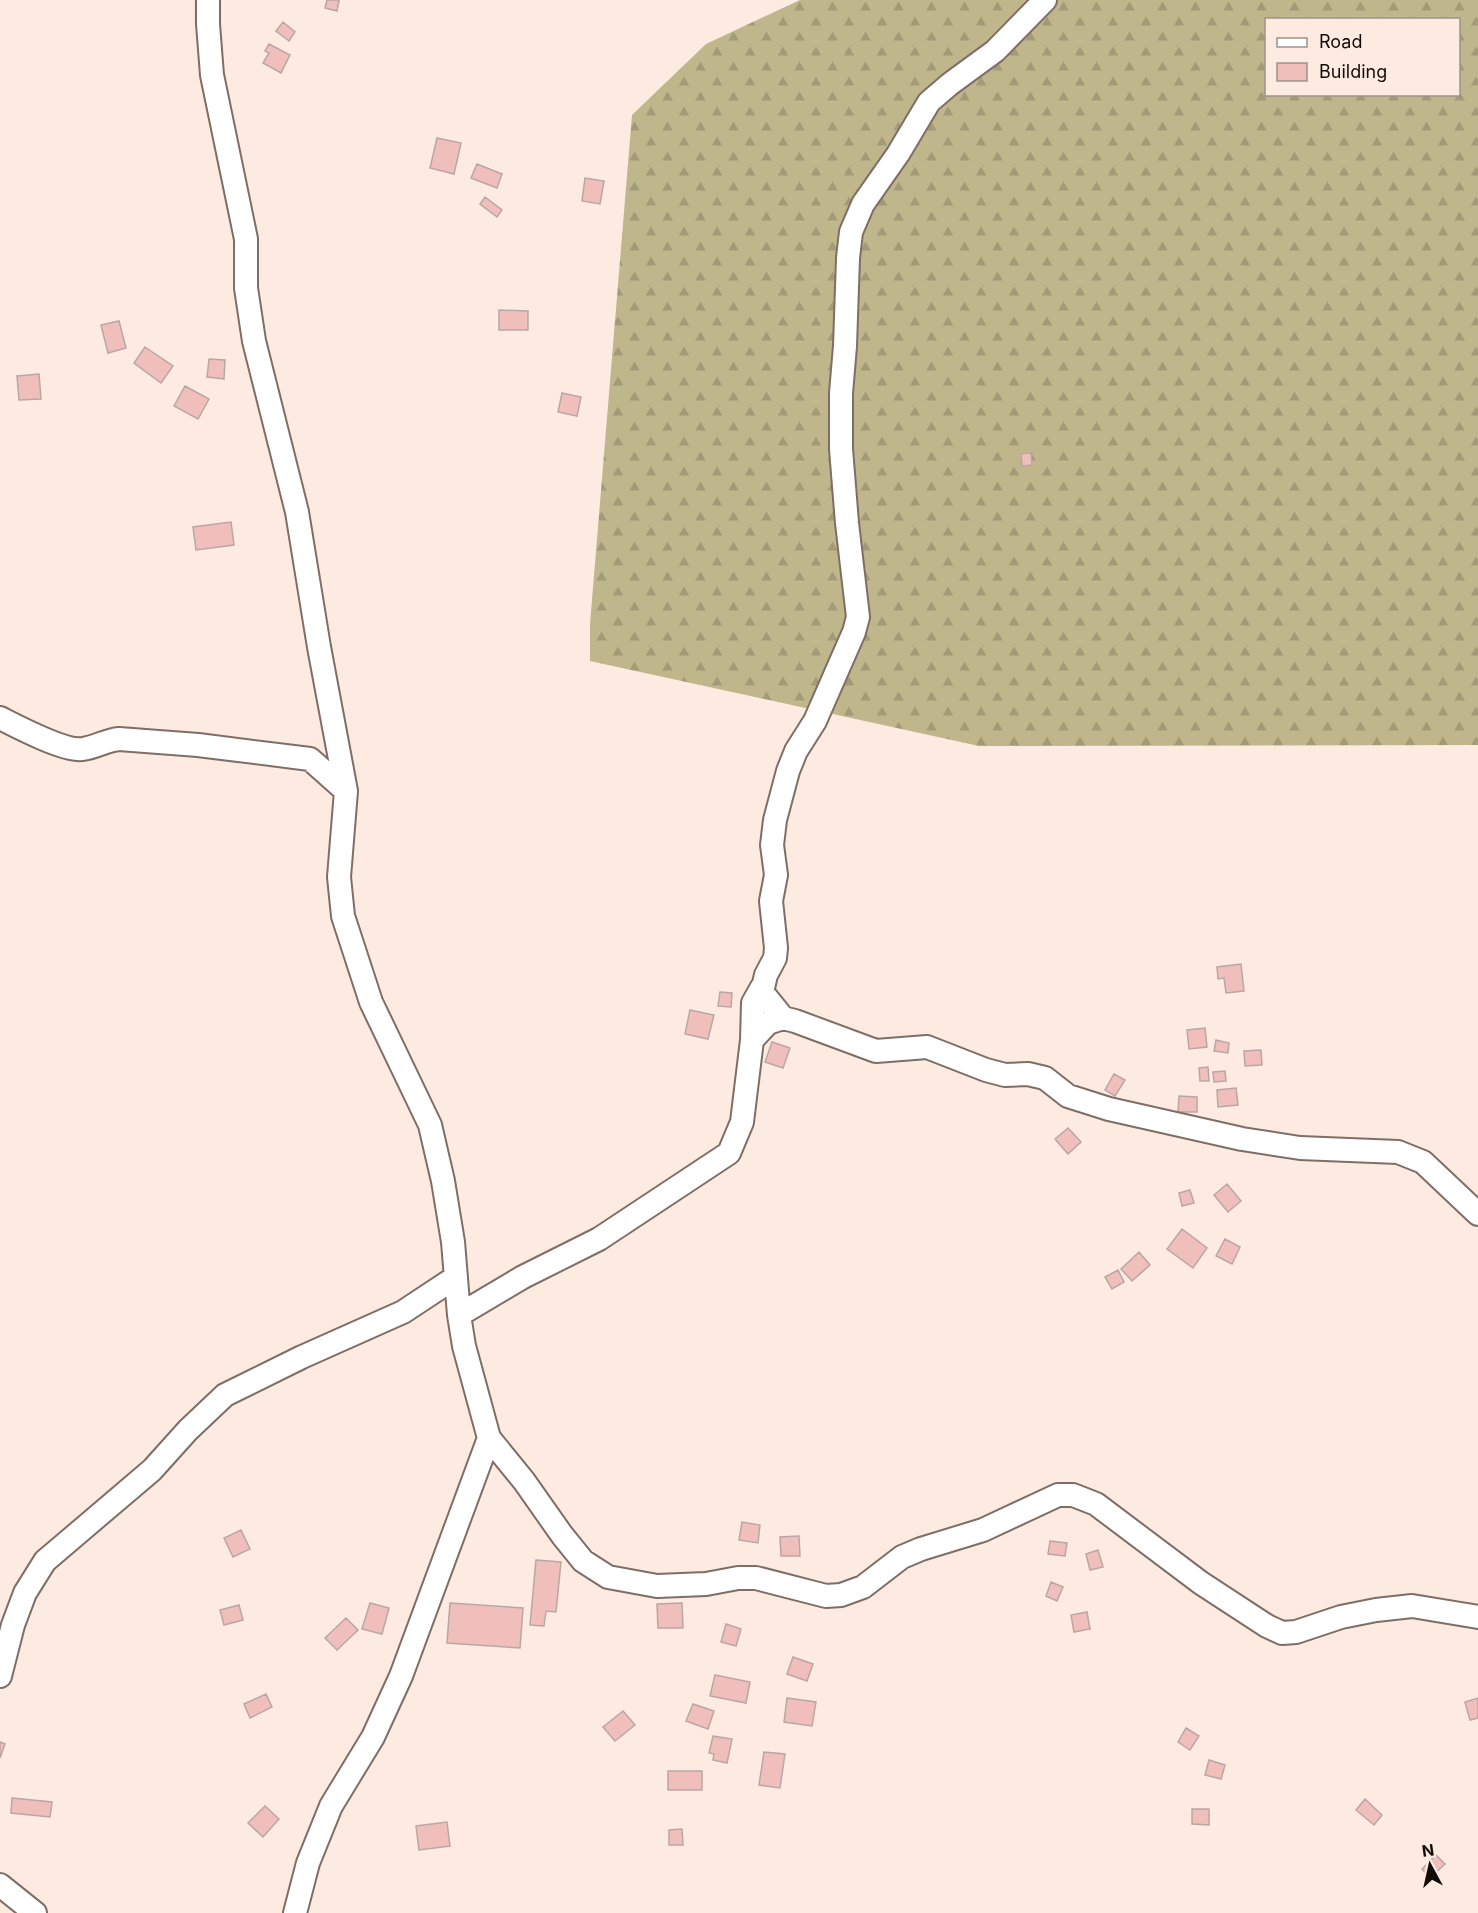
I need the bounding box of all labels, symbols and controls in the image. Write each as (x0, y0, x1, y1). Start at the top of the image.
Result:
legend (1265, 18, 1460, 96)
text: Road (1319, 31, 1362, 52)
text: Building (1319, 61, 1387, 82)
north arrow (1400, 1835, 1460, 1895)
text: N (1420, 1839, 1435, 1861)

